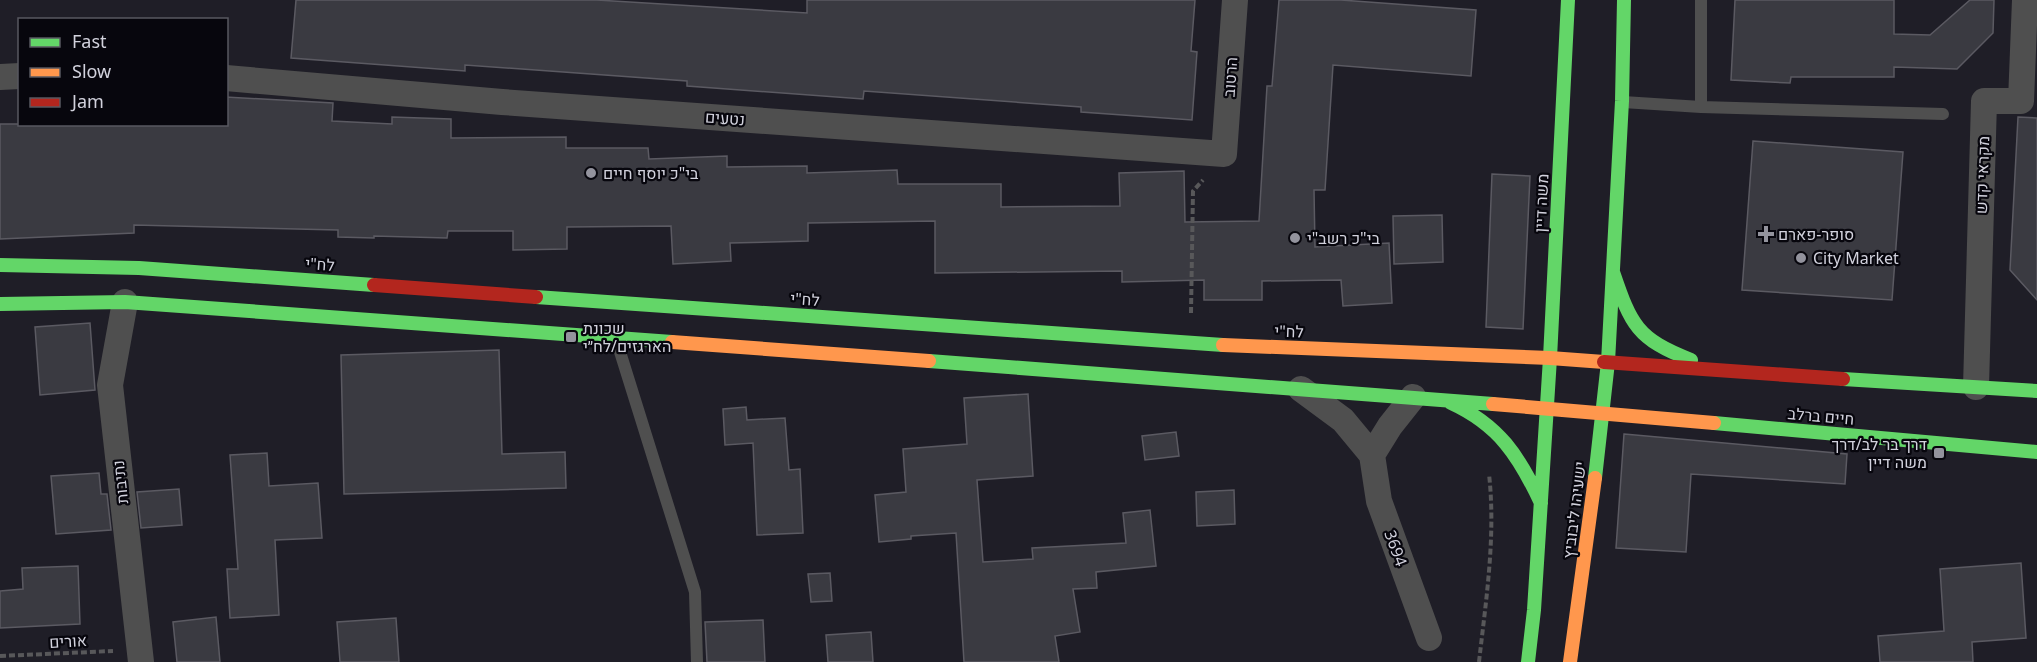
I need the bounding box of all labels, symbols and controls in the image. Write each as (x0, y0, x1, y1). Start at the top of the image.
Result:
legend (18, 18, 228, 126)
text: Fast (72, 29, 107, 53)
street label: הרטוב (1218, 56, 1242, 98)
text: Slow (72, 59, 111, 83)
text: Jam (70, 89, 104, 113)
street label: נטעים (704, 106, 746, 130)
street label: מקראי קדש (1970, 136, 1994, 214)
place label: בי"כ יוסף חיים (603, 162, 699, 184)
marker: בי"כ יוסף חיים (584, 166, 598, 180)
street label: משה דיין (1528, 173, 1554, 233)
place label: סופר-פארם (1778, 223, 1854, 245)
place label: בי"כ רשב"י (1307, 227, 1380, 249)
marker: סופר-פארם (1759, 227, 1773, 241)
marker: בי"כ רשב"י (1288, 231, 1302, 245)
place label: City Market (1813, 247, 1899, 269)
marker: City Market (1794, 251, 1808, 265)
street label: לח"י (305, 252, 335, 276)
street label: לח"י (790, 287, 820, 311)
place label: שכונת הארגזים/לח״י (583, 317, 671, 357)
street label: לח"י (1274, 319, 1304, 343)
marker: שכונת הארגזים/לח״י (564, 330, 578, 344)
street label: חיים ברלב (1787, 402, 1855, 430)
place label: דרך בר לב/דרך משה דיין (1832, 433, 1927, 473)
marker: דרך בר לב/דרך משה דיין (1932, 446, 1946, 460)
street label: נתיבות (107, 459, 133, 505)
street label: ישעיהו ליבוביץ (1557, 460, 1591, 560)
street label: 3694 (1379, 527, 1413, 569)
street label: אורים (49, 629, 87, 653)

